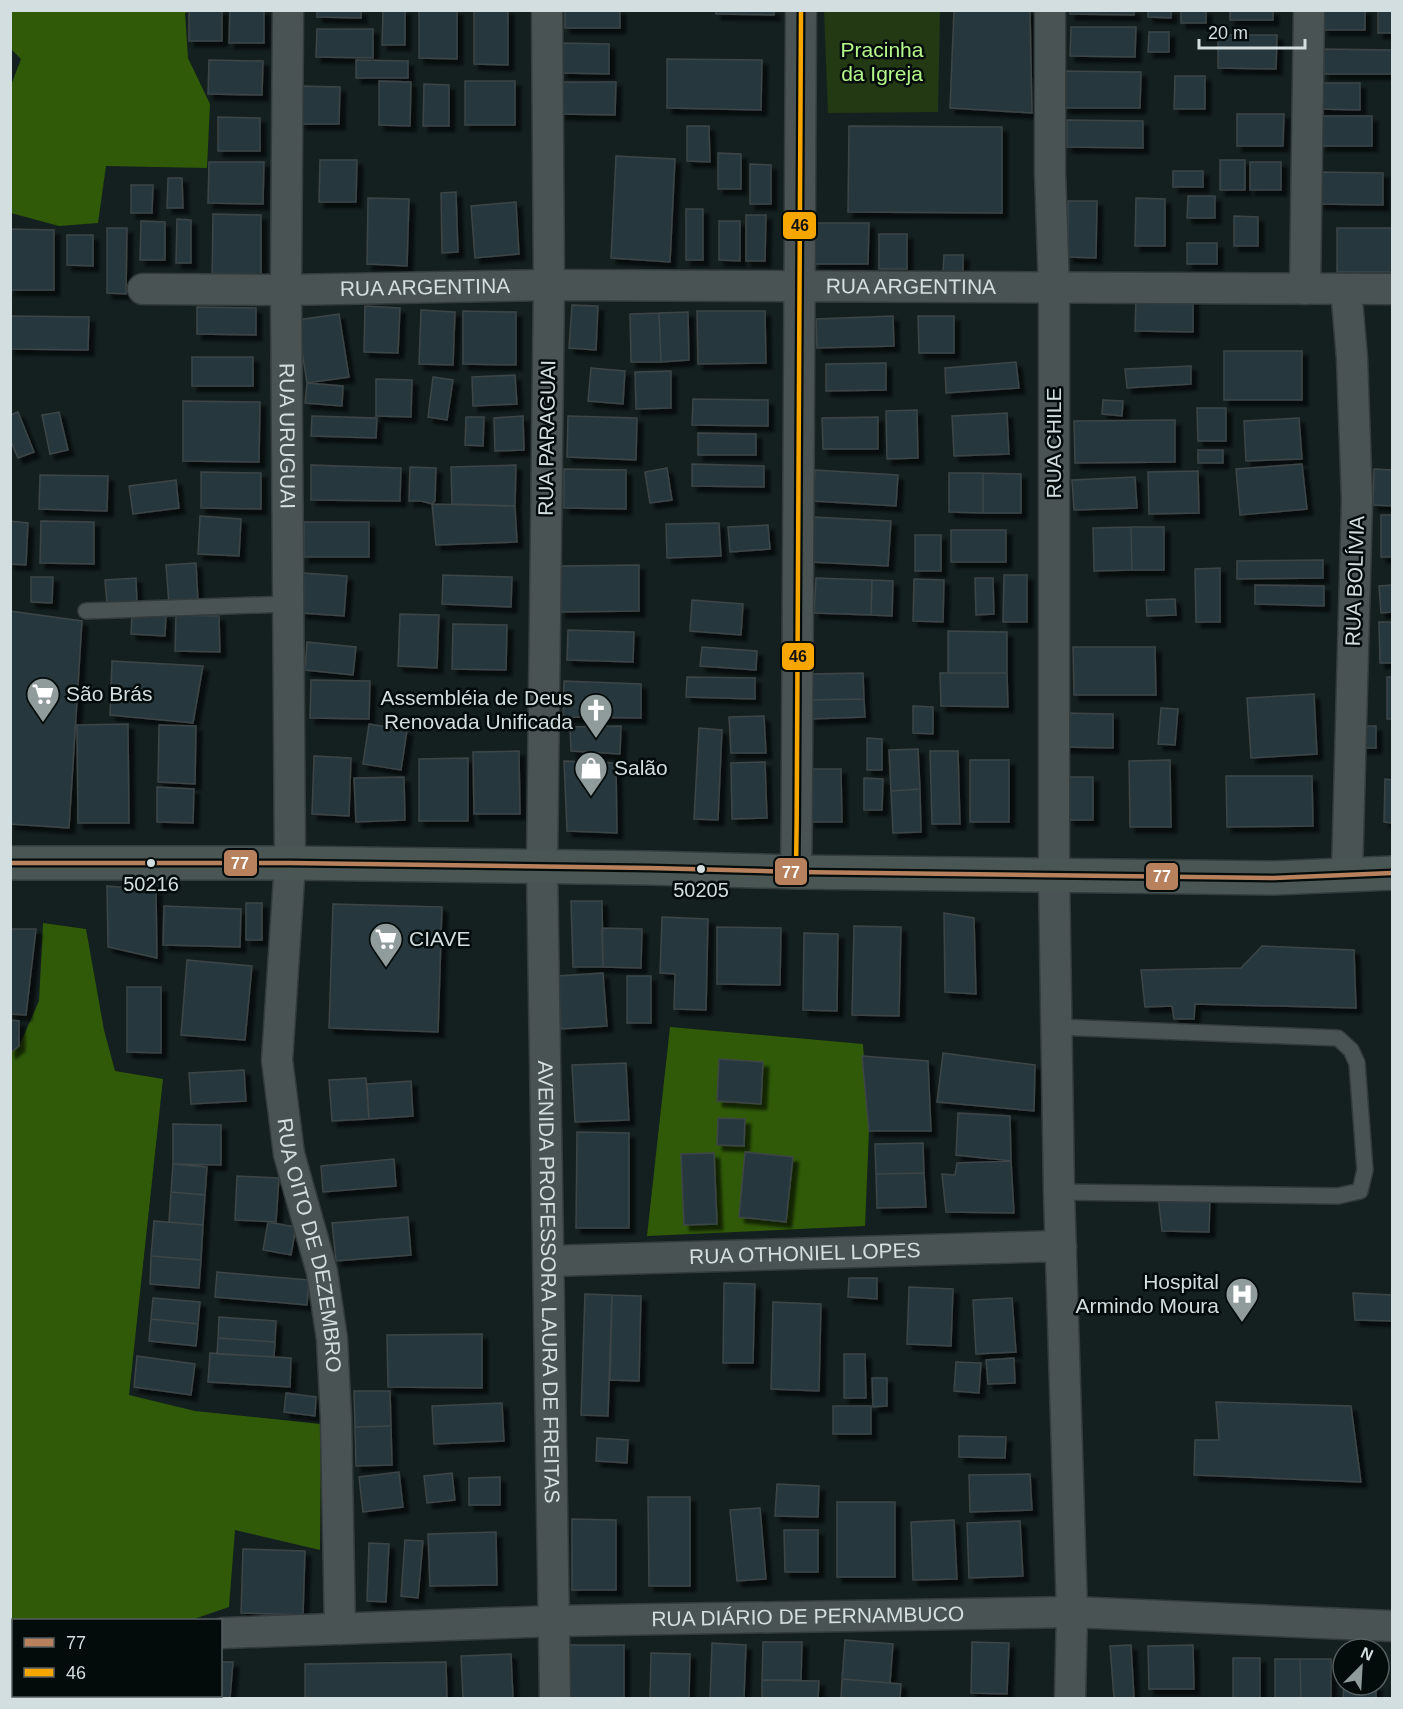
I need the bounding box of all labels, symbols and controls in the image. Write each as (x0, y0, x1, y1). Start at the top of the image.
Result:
scale bar (1199, 12, 1306, 50)
text: 20 m (1208, 23, 1248, 43)
park label: Pracinha da Igreja (841, 38, 924, 85)
line badge: 46 (782, 211, 817, 240)
text: 46 (791, 217, 809, 234)
street label: RUA ARGENTINA (340, 274, 510, 300)
street label: RUA ARGENTINA (826, 274, 996, 298)
street label: RUA PARAGUAI (534, 360, 559, 516)
street label: RUA URUGUAI (276, 363, 300, 509)
street label: RUA CHILE (1042, 388, 1065, 498)
street label: RUA BOLÍVIA (1341, 515, 1368, 647)
line badge: 46 (781, 642, 815, 671)
text: 46 (789, 648, 807, 665)
supermarket icon: São Brás (25, 676, 61, 723)
place label: São Brás (66, 682, 152, 705)
place label: Assembléia de Deus Renovada Unificada (380, 686, 573, 733)
church icon: Assembléia de Deus Renovada Unificada (578, 692, 614, 739)
shop icon: Salão (573, 750, 609, 797)
place label: Salão (614, 756, 668, 779)
line badge: 77 (223, 849, 258, 877)
text: 77 (231, 855, 249, 872)
marker: 50216 (145, 857, 157, 869)
line badge: 77 (774, 857, 808, 886)
line badge: 77 (1145, 862, 1179, 891)
marker: 50205 (695, 863, 707, 875)
text: 77 (782, 864, 800, 881)
text: 77 (1153, 868, 1171, 885)
place label: 50216 (123, 873, 179, 895)
place label: 50205 (673, 879, 729, 901)
supermarket icon: CIAVE (368, 921, 404, 968)
place label: CIAVE (409, 927, 470, 950)
street label: AVENIDA PROFESSORA LAURA DE FREITAS (534, 1060, 564, 1504)
street label: RUA OITO DE DEZEMBRO (274, 1117, 346, 1373)
street label: RUA OTHONIEL LOPES (689, 1238, 921, 1268)
place label: Hospital Armindo Moura (1075, 1270, 1219, 1317)
hospital icon: Hospital Armindo Moura (1224, 1276, 1260, 1323)
street label: RUA DIÁRIO DE PERNAMBUCO (651, 1602, 964, 1630)
legend (12, 1619, 222, 1697)
text: 77 (66, 1633, 86, 1653)
north arrow (1331, 1637, 1391, 1697)
text: N (1358, 1644, 1376, 1664)
text: 46 (66, 1663, 86, 1683)

